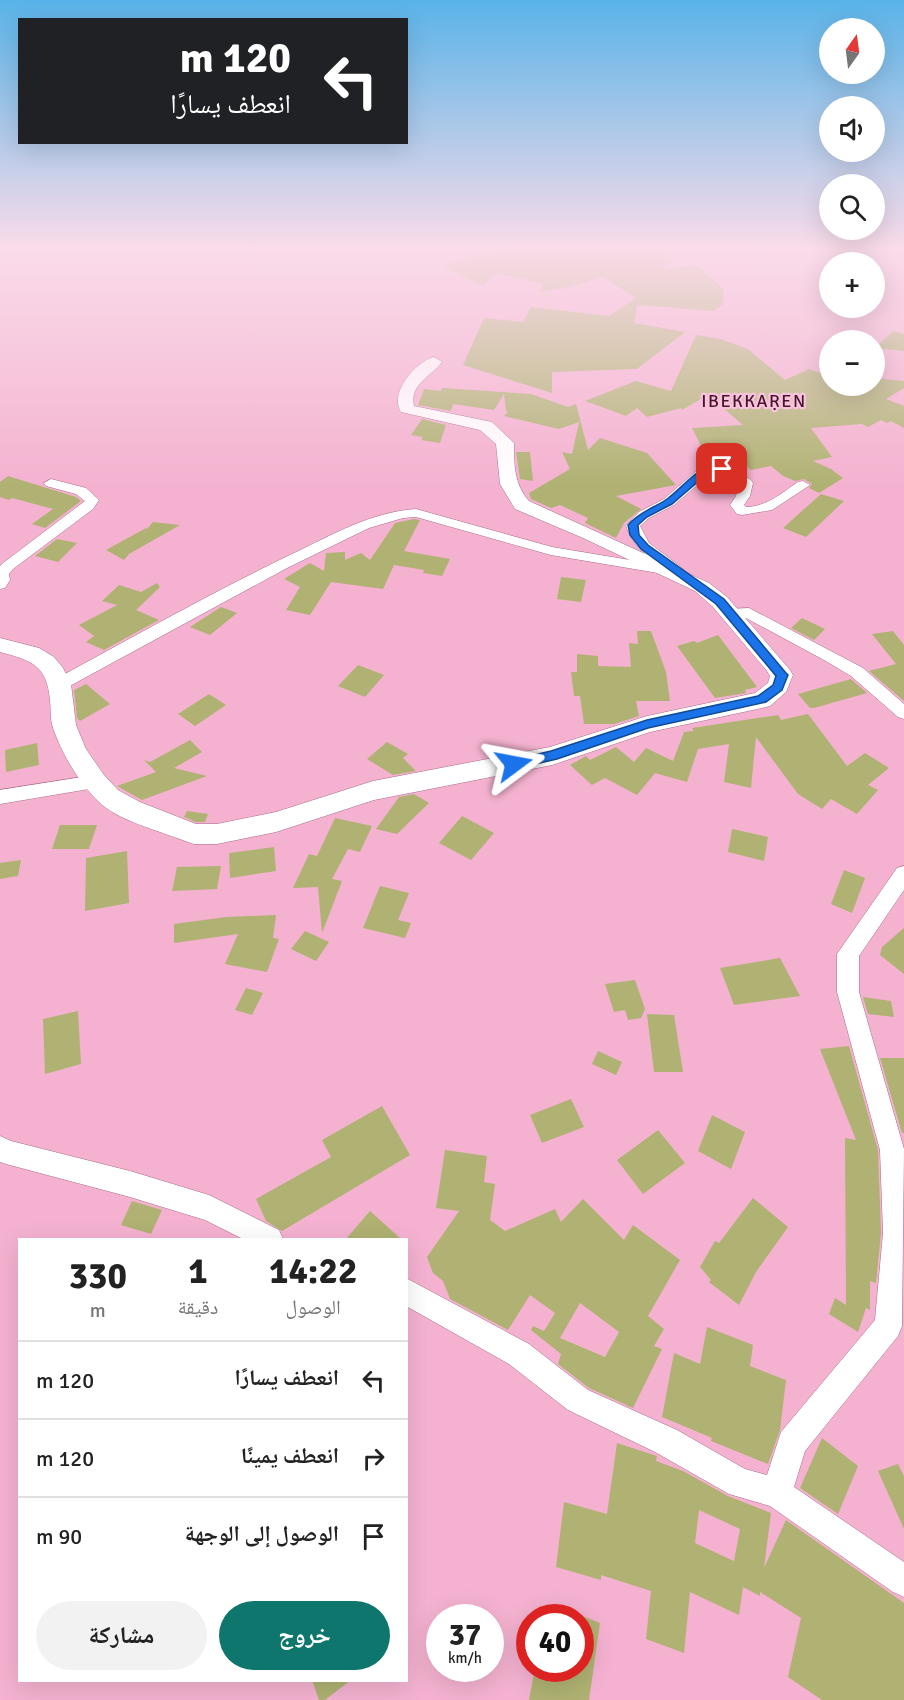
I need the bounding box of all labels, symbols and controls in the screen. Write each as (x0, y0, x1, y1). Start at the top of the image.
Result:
north arrow (819, 18, 885, 84)
map controls (819, 18, 885, 396)
text: 120 m (180, 33, 291, 84)
icon: left (312, 42, 390, 120)
text: انعطف يسارًا (170, 88, 291, 121)
button: sound (819, 96, 885, 162)
button: search (819, 174, 885, 240)
button: + (819, 252, 885, 318)
button: − (819, 330, 885, 396)
district label: IBEKKAṚEN (701, 390, 807, 412)
pin (696, 443, 747, 494)
icon: arrive (705, 452, 738, 485)
position arrow (482, 732, 546, 796)
text: 1 (188, 1249, 208, 1294)
text: 14:22 (269, 1249, 357, 1294)
text: 330 (69, 1254, 127, 1299)
text: دقيقة (178, 1295, 218, 1320)
text: الوصول (285, 1295, 341, 1320)
text: m (90, 1298, 106, 1323)
text: انعطف يسارًا (234, 1364, 339, 1391)
icon: left (357, 1364, 390, 1397)
text: 120 m (36, 1367, 94, 1394)
text: انعطف يمينًا (241, 1442, 339, 1469)
icon: right (357, 1442, 390, 1475)
text: 120 m (36, 1445, 94, 1472)
text: الوصول إلى الوجهة (185, 1520, 339, 1547)
icon: arrive (357, 1520, 390, 1553)
text: 90 m (36, 1523, 82, 1550)
button: مشاركة (36, 1601, 207, 1670)
button: خروج (219, 1601, 390, 1670)
speed limit sign: 40 (516, 1604, 594, 1682)
text: 37 (449, 1617, 481, 1654)
text: km/h (448, 1649, 482, 1667)

